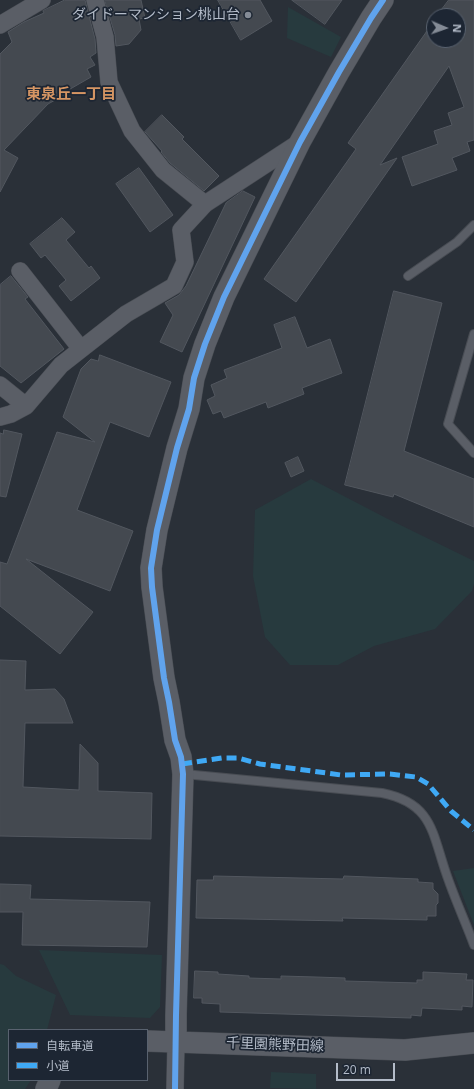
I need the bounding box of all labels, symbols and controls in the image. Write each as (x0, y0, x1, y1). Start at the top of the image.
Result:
place label: ダイドーマンション桃山台 (72, 7, 240, 23)
north arrow (426, 8, 466, 48)
marker: ダイドーマンション桃山台 (243, 10, 253, 20)
text: N (450, 24, 465, 33)
district label: 東泉丘一丁目 (26, 86, 116, 104)
legend (8, 1029, 148, 1081)
street label: 千里園熊野田線 (226, 1035, 324, 1055)
text: 自転車道 (46, 1037, 94, 1054)
scale bar (338, 1055, 397, 1081)
text: 小道 (46, 1057, 70, 1074)
text: 20 m (343, 1061, 371, 1078)

